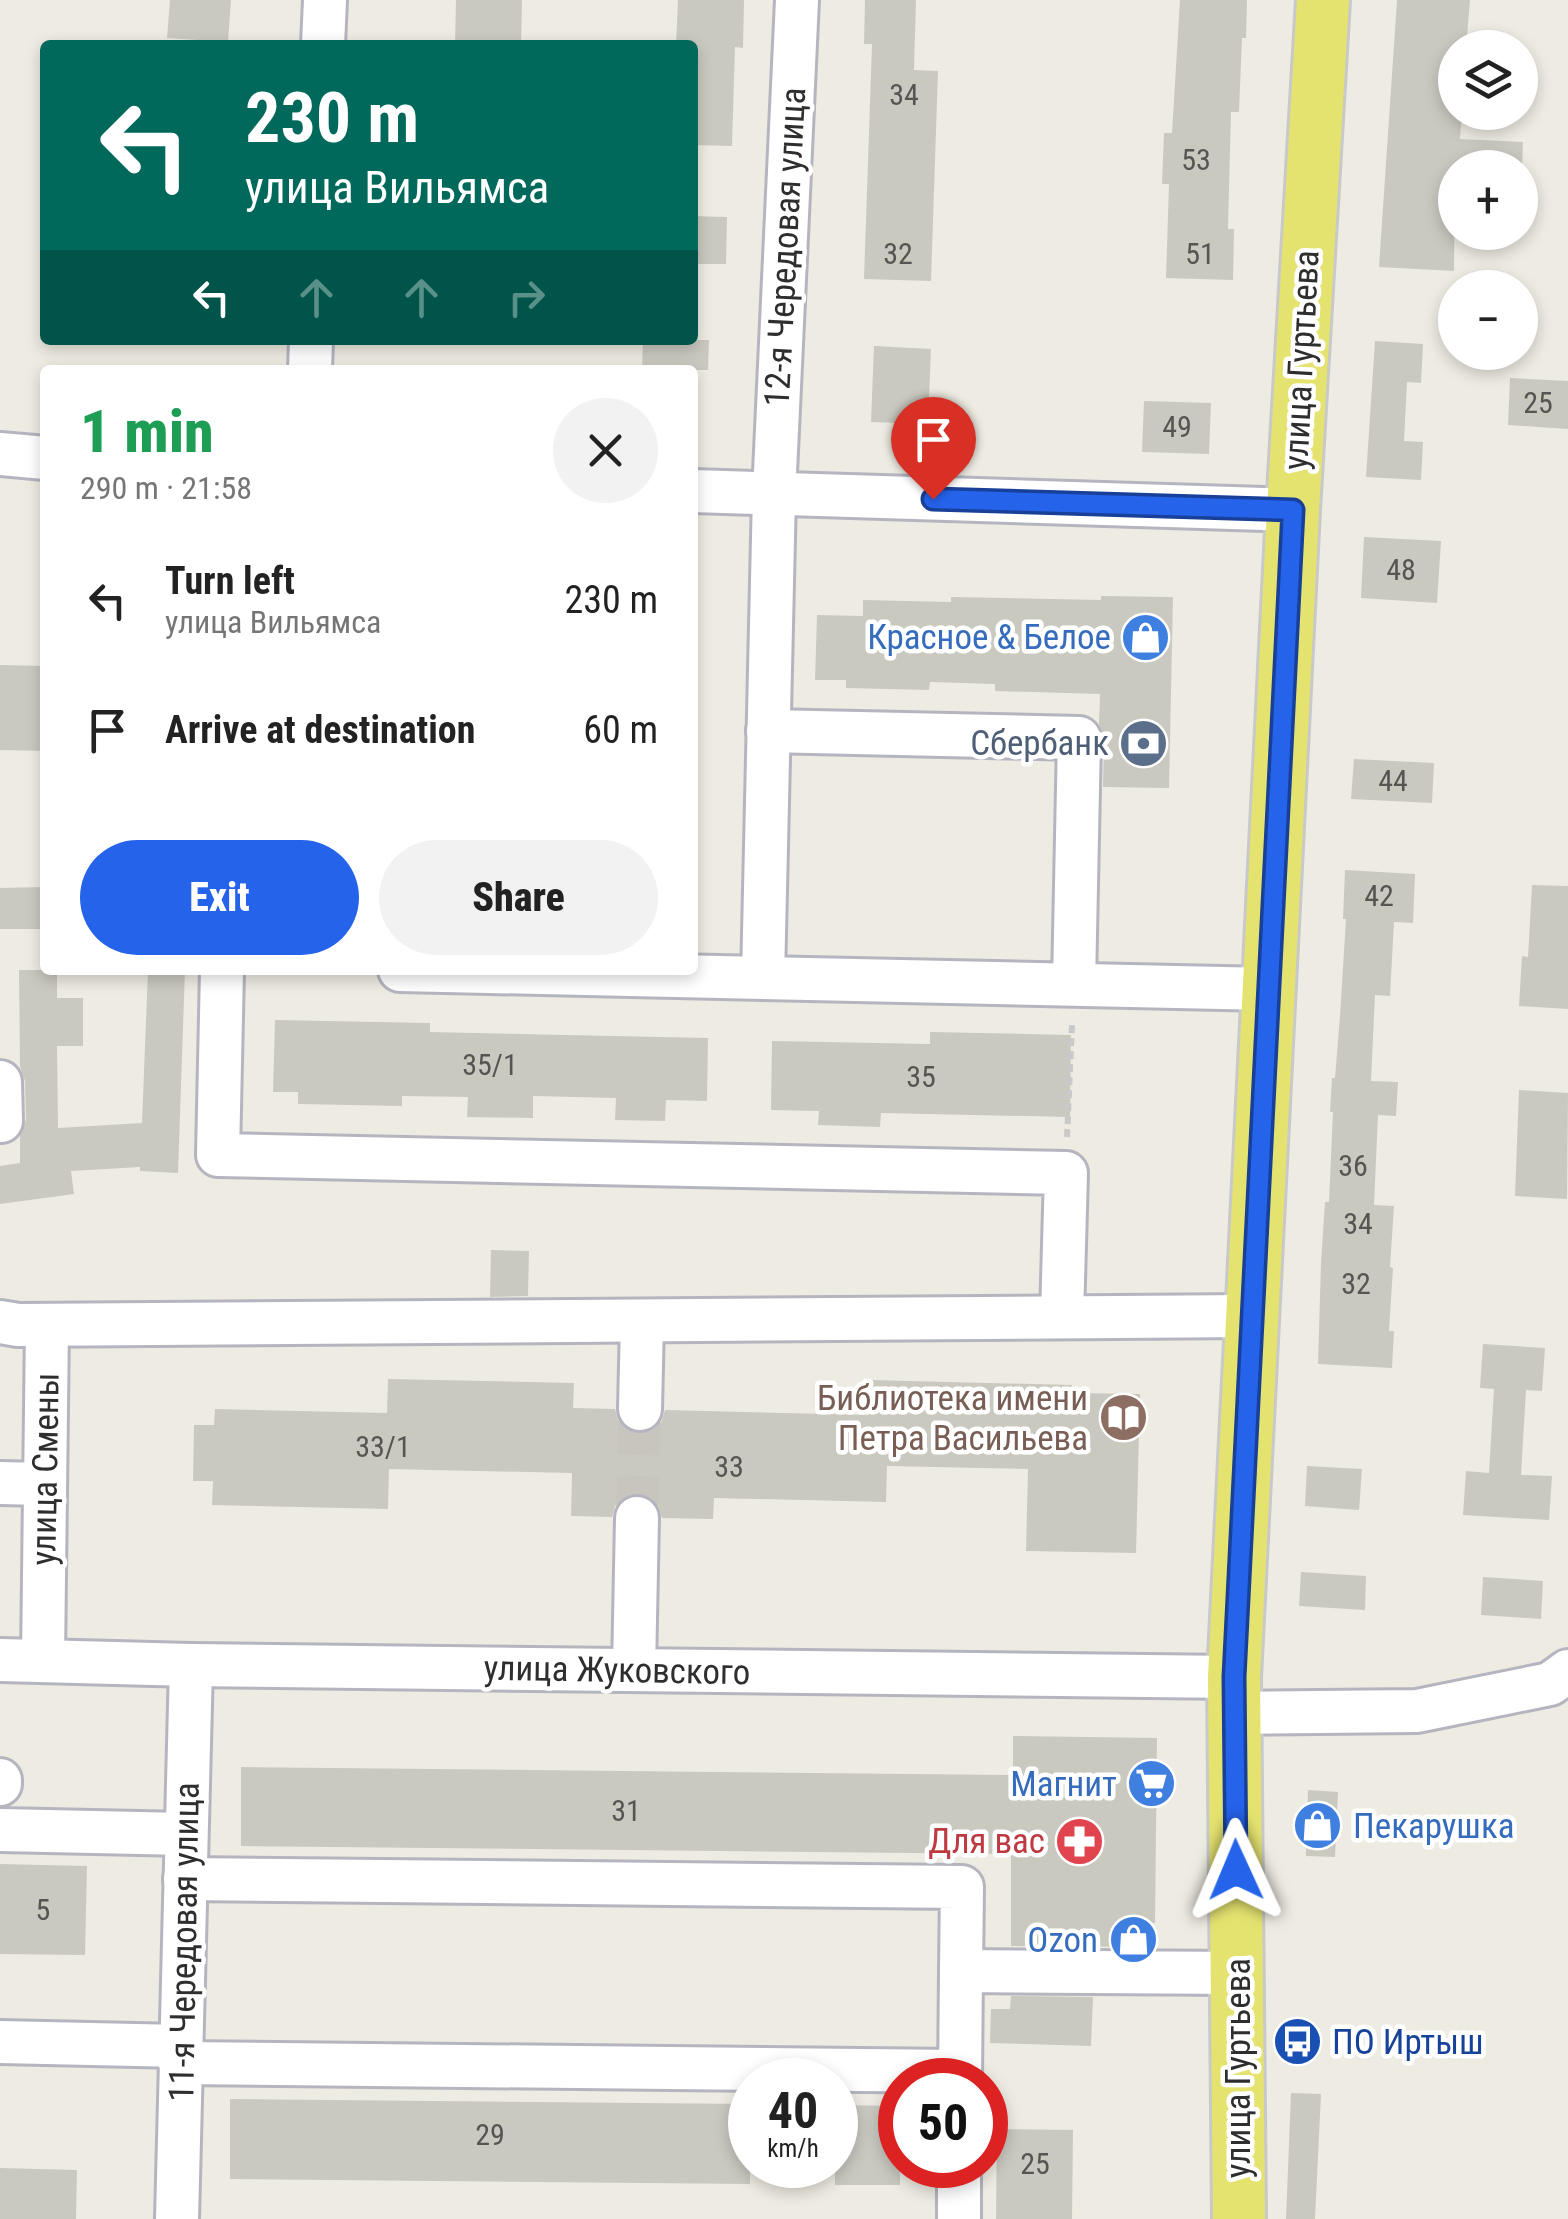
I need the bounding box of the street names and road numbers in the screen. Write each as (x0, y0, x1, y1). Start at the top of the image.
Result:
street label: 12-я Чередовая улица (757, 86, 814, 408)
street label: улица Гуртьева (1275, 249, 1328, 471)
street label: улица Смены (23, 1372, 68, 1566)
street label: улица Жуковского (483, 1648, 751, 1693)
street label: 11-я Чередовая улица (161, 1782, 208, 2102)
street label: улица Гуртьева (1218, 1958, 1259, 2178)

